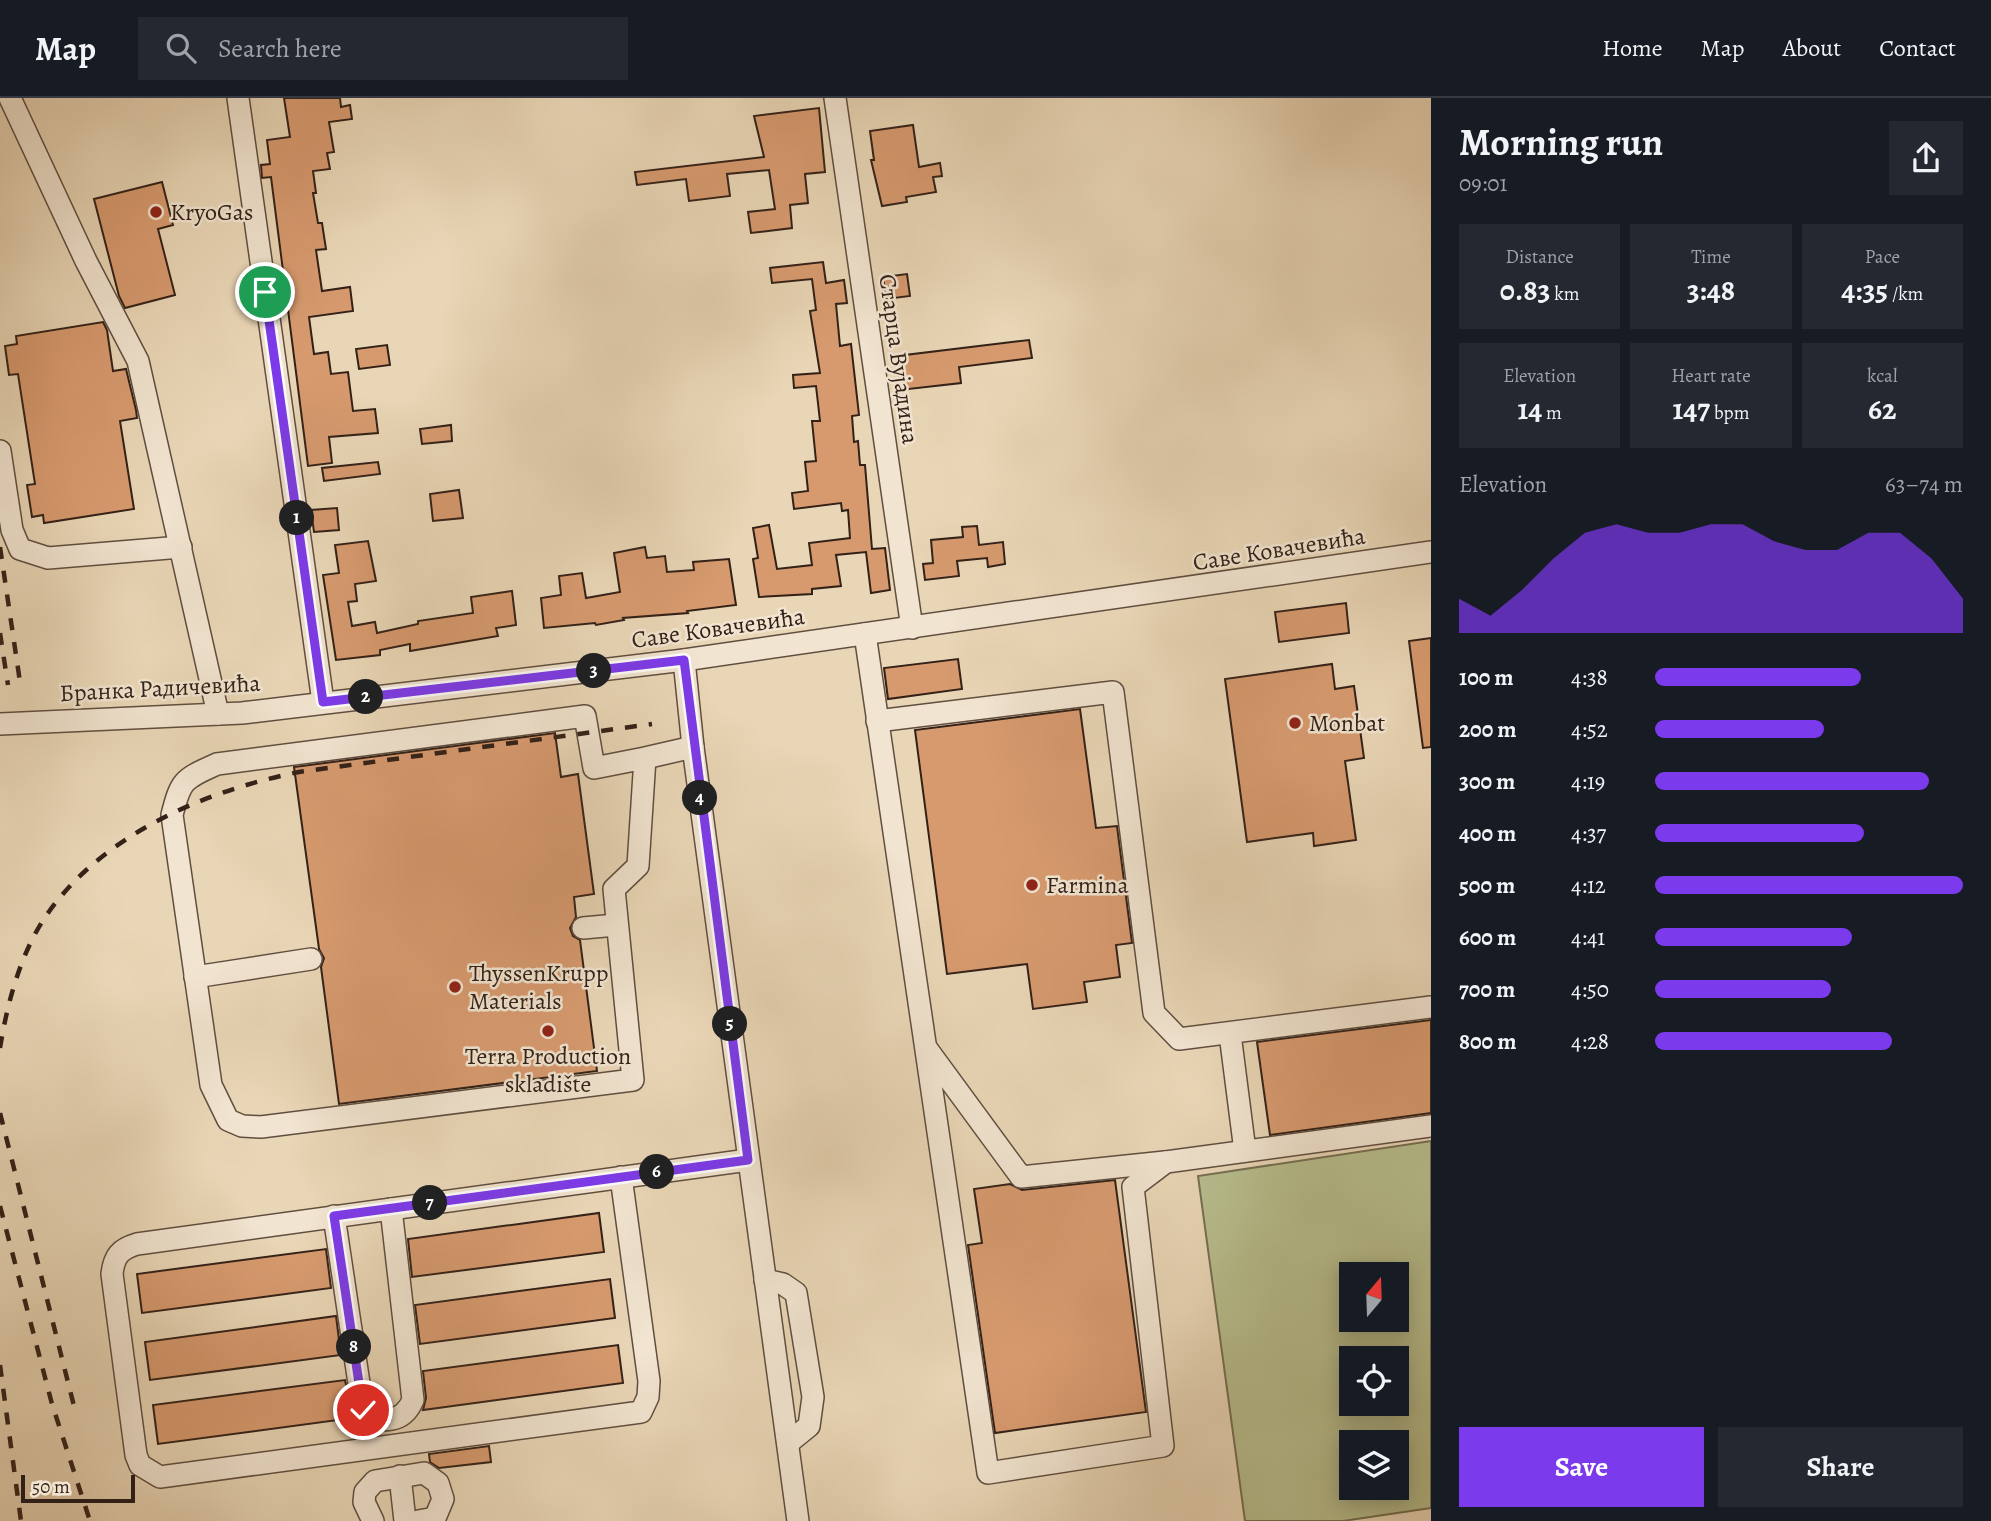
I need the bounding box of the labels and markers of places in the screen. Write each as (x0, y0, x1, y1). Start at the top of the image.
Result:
place label: KryoGas (170, 196, 254, 228)
marker: KryoGas (148, 204, 164, 220)
pin (235, 262, 295, 322)
pin: 1 (280, 500, 314, 536)
pin: 3 (576, 654, 612, 688)
pin: 2 (348, 680, 384, 714)
place label: Monbat (1309, 707, 1385, 739)
marker: Monbat (1287, 715, 1303, 731)
pin: 4 (682, 780, 718, 816)
place label: Farmina (1046, 869, 1130, 901)
marker: Farmina (1024, 877, 1040, 893)
place label: ThyssenKrupp Materials (469, 957, 608, 1017)
marker: ThyssenKrupp Materials (447, 979, 463, 995)
pin: 5 (712, 1006, 748, 1042)
marker: Terra Production skladište (540, 1023, 556, 1039)
place label: Terra Production skladište (465, 1040, 631, 1100)
pin: 6 (640, 1154, 674, 1190)
pin: 7 (412, 1186, 448, 1220)
pin: 8 (336, 1330, 372, 1364)
pin (333, 1380, 393, 1440)

